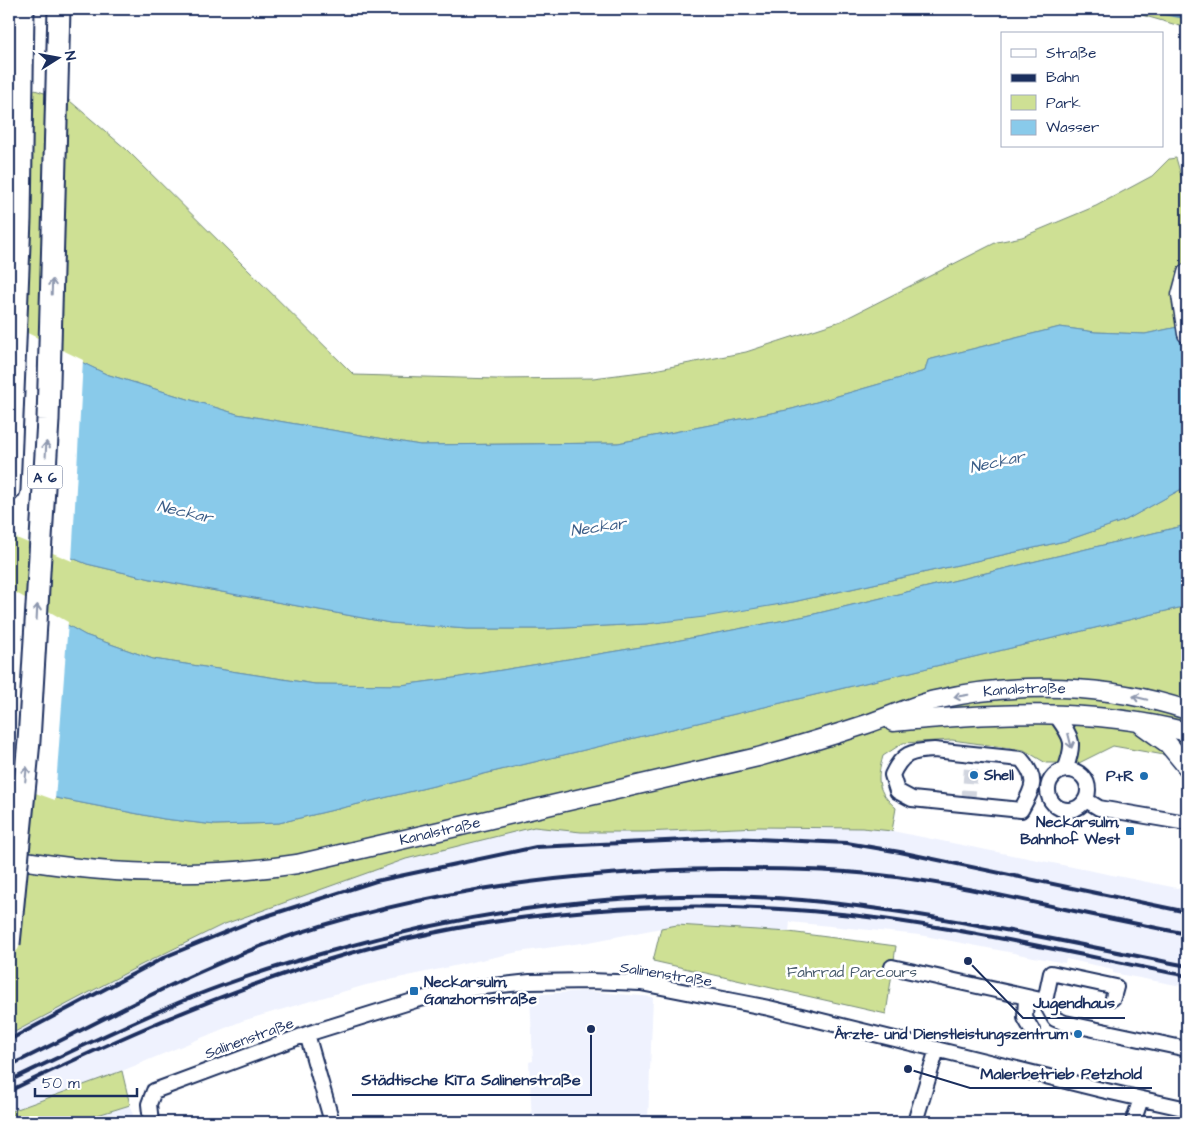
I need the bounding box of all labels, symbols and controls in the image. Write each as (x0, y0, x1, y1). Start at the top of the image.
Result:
north arrow (32, 32, 82, 82)
legend (1001, 32, 1164, 148)
text: Straße (1046, 43, 1096, 64)
text: N (59, 49, 80, 62)
text: Bahn (1046, 67, 1080, 88)
text: Park (1046, 93, 1081, 114)
text: Wasser (1046, 117, 1099, 138)
one-way arrow (47, 279, 56, 295)
one-way arrow (42, 442, 51, 458)
water label: Neckar (968, 445, 1029, 479)
road number: A 6 (28, 466, 62, 488)
water label: Neckar (155, 495, 216, 529)
water label: Neckar (569, 512, 629, 542)
one-way arrow (32, 604, 41, 620)
street label: Kanalstraße (982, 678, 1066, 702)
one-way arrow (954, 691, 970, 701)
one-way arrow (1132, 693, 1148, 702)
one-way arrow (1066, 732, 1075, 748)
place label: Shell (983, 765, 1015, 786)
one-way arrow (21, 766, 31, 782)
place label: P+R (1106, 766, 1134, 787)
marker: Shell (968, 769, 980, 781)
marker: P+R (1138, 770, 1150, 782)
street label: Kanalstraße (397, 812, 483, 851)
place label: Neckarsulm, Bahnhof West (1020, 812, 1121, 850)
marker: Neckarsulm, Bahnhof West (1124, 825, 1136, 837)
street label: Salinenstraße (618, 957, 714, 992)
park label: Fahrrad Parcours (787, 962, 918, 983)
place label: Neckarsulm, Ganzhornstraße (424, 972, 537, 1010)
marker: Neckarsulm, Ganzhornstraße (408, 985, 420, 997)
callout: Jugendhaus (1023, 987, 1125, 1018)
text: Jugendhaus (1032, 992, 1115, 1016)
street label: Salinenstraße (202, 1013, 297, 1064)
place label: Ärzte- und Dienstleistungszentrum (834, 1024, 1068, 1047)
marker: Ärzte- und Dienstleistungszentrum (1072, 1028, 1084, 1040)
callout: Malerbetrieb Petzhold (970, 1057, 1152, 1088)
text: Malerbetrieb Petzhold (980, 1063, 1143, 1085)
callout: Städtische KiTa Salinenstraße (352, 1064, 591, 1095)
scale bar (35, 1066, 138, 1098)
text: Städtische KiTa Salinenstraße (360, 1069, 581, 1091)
text: 50 m (42, 1073, 80, 1094)

